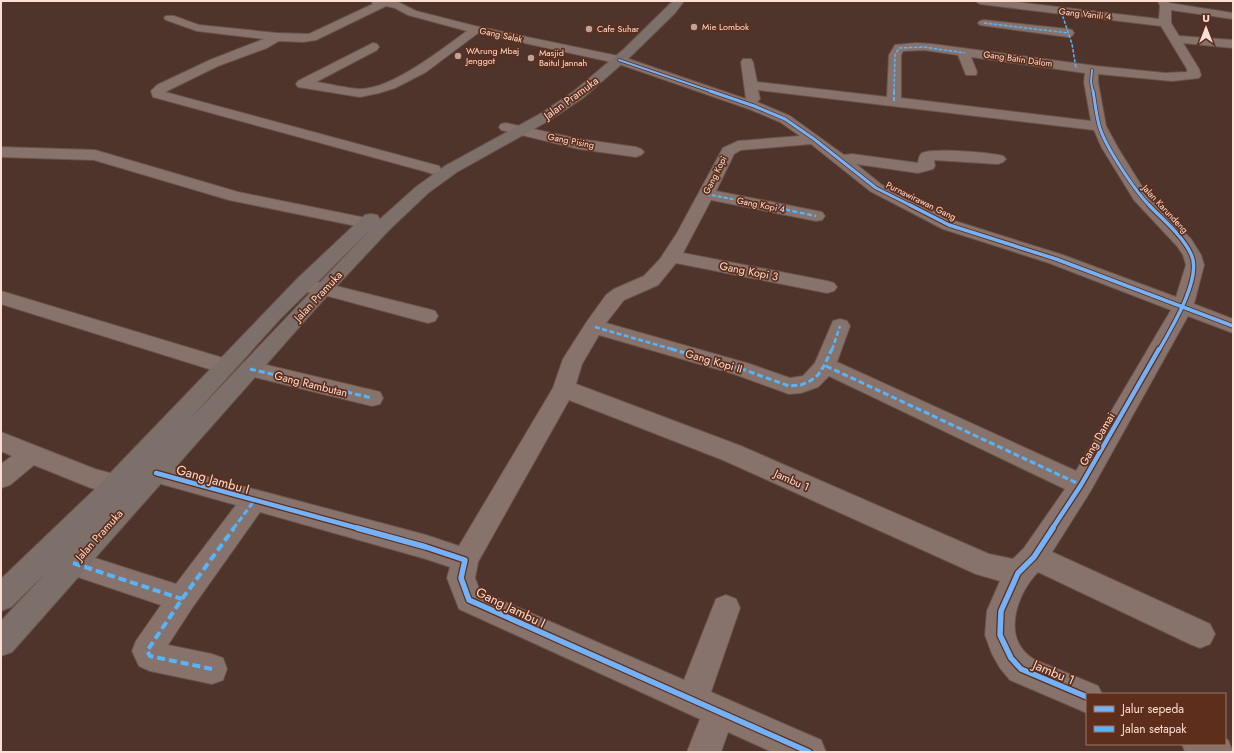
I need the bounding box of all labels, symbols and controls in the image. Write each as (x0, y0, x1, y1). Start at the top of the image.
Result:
street label: Gang Vanili 4 (1058, 4, 1112, 23)
north arrow (1186, 8, 1226, 48)
text: U (1202, 10, 1210, 26)
place label: Mie Lombok (702, 20, 749, 33)
place label: Cafe Suhar (597, 22, 640, 35)
marker: Mie Lombok (689, 22, 699, 32)
street label: Gang Salak (478, 24, 524, 45)
marker: Cafe Suhar (584, 24, 594, 34)
place label: WArung Mbaj Jenggot (465, 44, 519, 67)
place label: Masjid Baitul Jannah (539, 46, 588, 69)
street label: Gang Batin Dalom (983, 47, 1053, 70)
marker: WArung Mbaj Jenggot (453, 51, 463, 61)
marker: Masjid Baitul Jannah (526, 53, 536, 63)
street label: Jalan Pramuka (539, 73, 602, 125)
street label: Gang Pising (547, 130, 595, 151)
street label: Gang Kopi (699, 154, 730, 196)
street label: Purnawirawan Gang (884, 178, 958, 223)
street label: Jalan Karundeng (1139, 181, 1191, 236)
street label: Gang Kopi 4 (736, 193, 786, 216)
street label: Gang Kopi 3 (718, 257, 780, 285)
street label: Jalan Pramuka (289, 267, 346, 326)
street label: Gang Kopi II (683, 345, 745, 377)
street label: Gang Rambutan (273, 367, 349, 401)
street label: Gang Damai (1075, 409, 1119, 468)
street label: Gang Jambu I (174, 460, 252, 499)
street label: Jambu 1 (770, 464, 812, 495)
street label: Jalan Pramuka (70, 506, 126, 566)
street label: Gang Jambu I (473, 582, 549, 632)
street label: Jambu 1 (1028, 654, 1078, 690)
legend (1086, 693, 1226, 745)
text: Jalur sepeda (1120, 700, 1184, 718)
text: Jalan setapak (1120, 720, 1187, 738)

